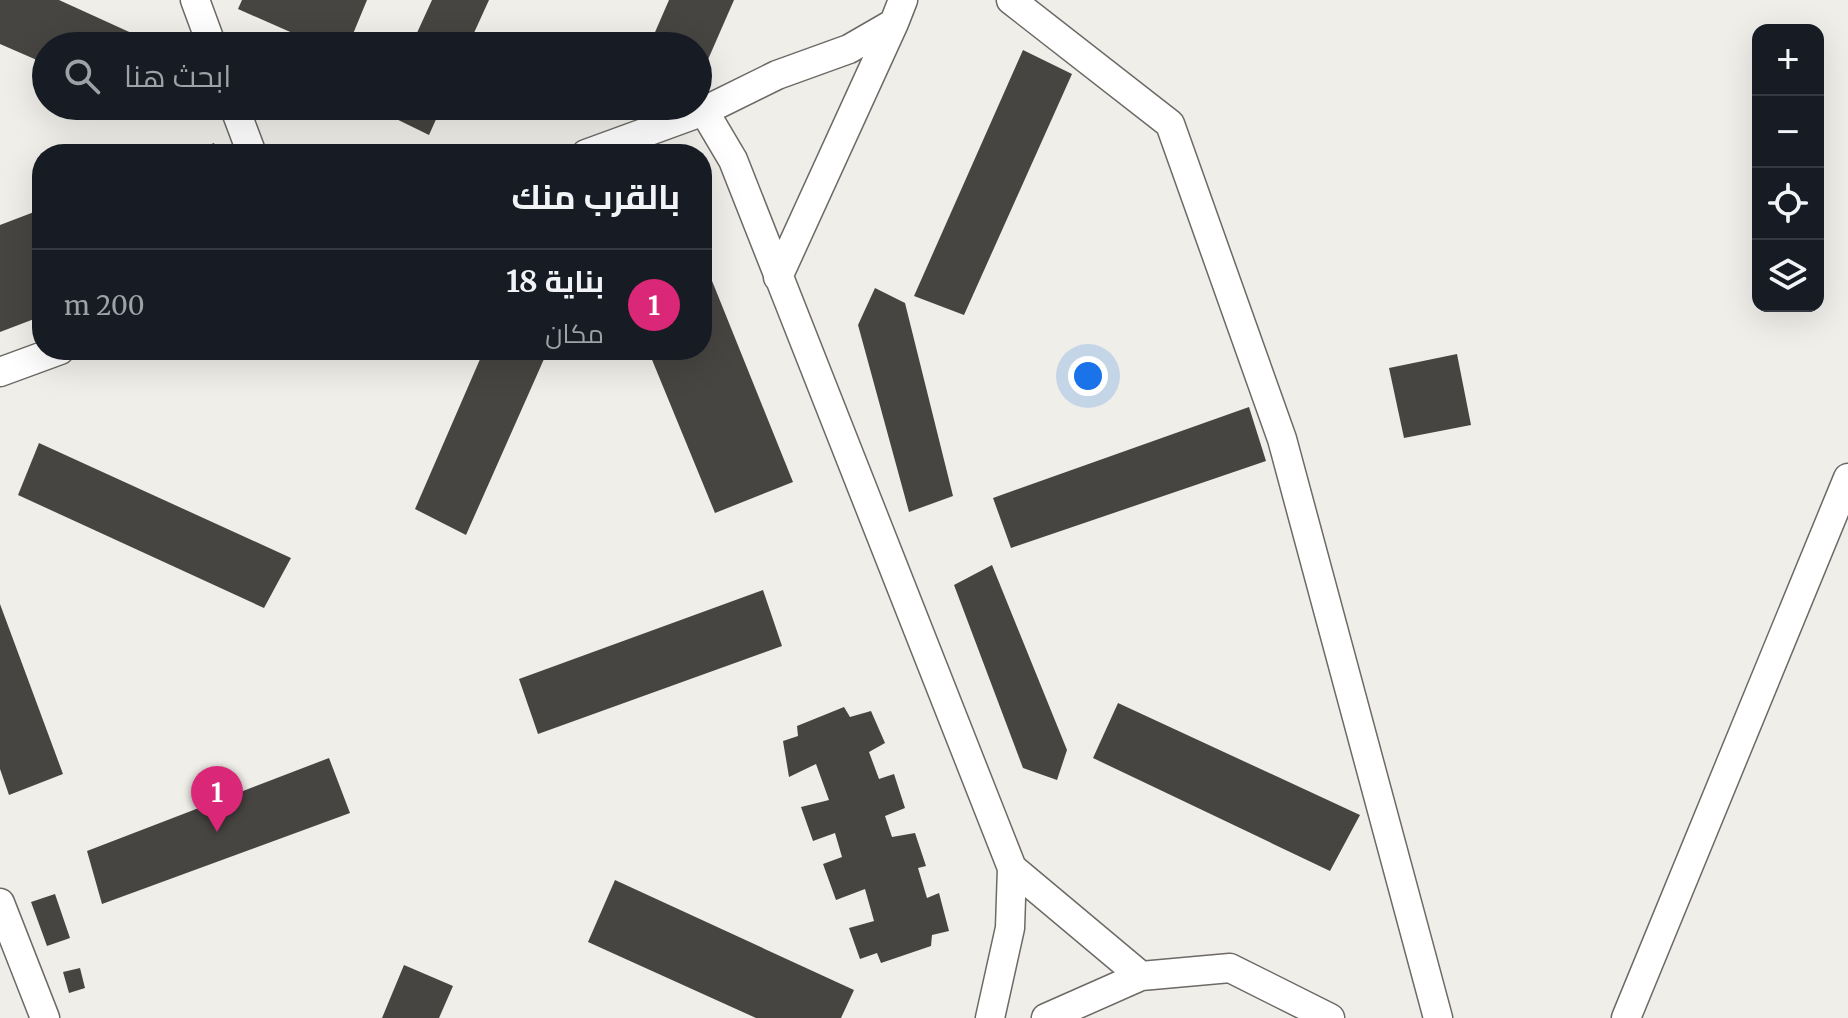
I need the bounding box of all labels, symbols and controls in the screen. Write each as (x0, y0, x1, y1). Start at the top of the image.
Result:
map controls (1752, 24, 1824, 312)
button: + (1752, 24, 1824, 96)
search box (32, 32, 712, 120)
icon: search (60, 54, 104, 98)
text: ابحث هنا (124, 57, 231, 95)
button: − (1752, 96, 1824, 168)
button: locate (1752, 168, 1824, 240)
text: بالقرب منك (512, 176, 680, 218)
button: layers (1752, 240, 1824, 312)
text: بناية 18 (506, 262, 604, 300)
text: 200 m (64, 289, 145, 322)
text: 1 (648, 289, 660, 322)
text: مكان (545, 317, 604, 350)
your location (1068, 356, 1108, 396)
pin: 1 (191, 766, 243, 832)

